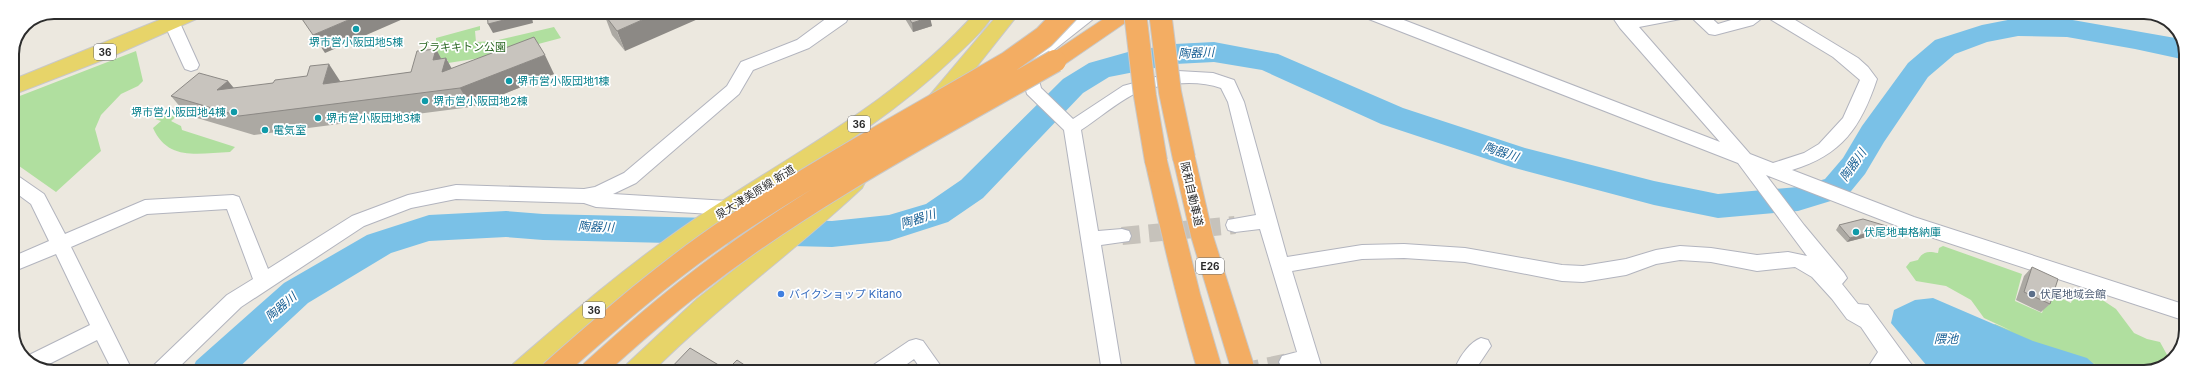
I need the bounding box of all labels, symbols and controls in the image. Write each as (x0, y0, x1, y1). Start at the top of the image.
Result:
marker: 堺市営小阪団地5棟 (351, 24, 361, 34)
place label: 堺市営小阪団地5棟 (309, 35, 403, 49)
park label: ブラキキトン公園 (418, 40, 506, 54)
road number: 36 (94, 44, 116, 60)
water label: 陶器川 (1178, 44, 1216, 61)
place label: 堺市営小阪団地1棟 (517, 74, 609, 88)
marker: 堺市営小阪団地1棟 (504, 76, 514, 86)
place label: 堺市営小阪団地2棟 (433, 94, 528, 108)
marker: 堺市営小阪団地2棟 (420, 96, 430, 106)
place label: 堺市営小阪団地4棟 (131, 105, 226, 119)
marker: 堺市営小阪団地4棟 (229, 107, 239, 117)
place label: 堺市営小阪団地3棟 (326, 111, 421, 125)
marker: 堺市営小阪団地3棟 (313, 113, 323, 123)
road number: 36 (848, 116, 870, 132)
place label: 電気室 (273, 123, 306, 137)
marker: 電気室 (260, 125, 270, 135)
water label: 陶器川 (1482, 139, 1522, 165)
water label: 陶器川 (1836, 144, 1870, 184)
street label: 阪和自動車道 (1178, 160, 1206, 228)
street label: 泉大津美原線 新道 (713, 162, 797, 222)
water label: 陶器川 (898, 205, 939, 231)
water label: 陶器川 (578, 218, 616, 235)
place label: 伏尾地車格納庫 (1864, 225, 1941, 239)
marker: 伏尾地車格納庫 (1851, 227, 1861, 237)
road number: E26 (1196, 258, 1224, 274)
place label: バイクショップ Kitano (789, 287, 902, 301)
place label: 伏尾地域会館 (2040, 287, 2106, 301)
water label: 陶器川 (262, 288, 301, 324)
marker: バイクショップ Kitano (776, 289, 786, 299)
marker: 伏尾地域会館 (2027, 289, 2037, 299)
road number: 36 (583, 302, 605, 318)
water label: 隈池 (1934, 331, 1959, 346)

